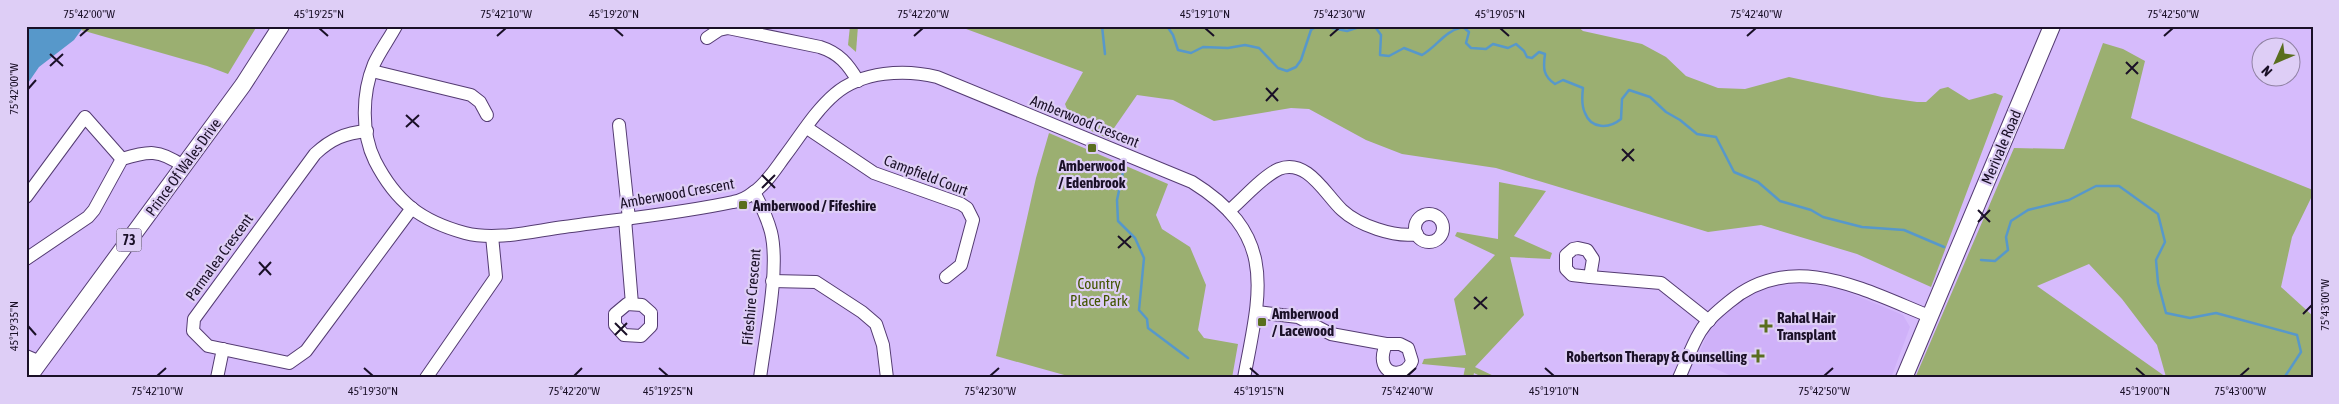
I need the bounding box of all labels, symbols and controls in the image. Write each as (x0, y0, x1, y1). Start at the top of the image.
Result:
text: 75°42'00"W (63, 7, 115, 21)
text: 45°19'25"N (294, 7, 344, 21)
text: 75°42'10"W (480, 7, 532, 21)
text: 45°19'20"N (589, 7, 639, 21)
text: 75°42'20"W (897, 7, 949, 21)
text: 45°19'10"N (1180, 7, 1230, 21)
text: 75°42'30"W (1313, 7, 1365, 21)
text: 45°19'05"N (1475, 7, 1525, 21)
text: 75°42'40"W (1730, 7, 1782, 21)
text: 75°42'50"W (2147, 7, 2199, 21)
north arrow (2252, 38, 2302, 88)
text: 75°42'00"W (7, 63, 21, 115)
text: N (2258, 63, 2275, 80)
street label: Amberwood Crescent (1028, 91, 1142, 151)
street label: Merivale Road (1978, 107, 2024, 187)
street label: Prince Of Wales Drive (142, 115, 224, 219)
marker: Amberwood / Edenbrook (1086, 142, 1098, 154)
street label: Campfield Court (882, 151, 970, 199)
place label: Amberwood / Edenbrook (1058, 157, 1126, 191)
street label: Amberwood Crescent (618, 175, 736, 211)
place label: Amberwood / Fifeshire (752, 197, 877, 214)
marker: Amberwood / Fifeshire (737, 199, 749, 211)
street label: Parmalea Crescent (182, 210, 256, 304)
road number: 73 (116, 228, 142, 252)
street label: Fifeshire Crescent (738, 248, 764, 346)
park label: Country Place Park (1070, 275, 1128, 309)
text: 75°43'00"W (2318, 279, 2332, 331)
text: 45°19'35"N (7, 301, 21, 351)
place label: Amberwood / Lacewood (1271, 305, 1339, 339)
place label: Rahal Hair Transplant (1777, 309, 1837, 343)
marker: Amberwood / Lacewood (1256, 316, 1268, 328)
marker: Rahal Hair Transplant (1759, 319, 1773, 333)
place label: Robertson Therapy & Counselling (1566, 348, 1748, 365)
marker: Robertson Therapy & Counselling (1751, 349, 1765, 363)
text: 75°42'10"W (131, 384, 183, 398)
text: 45°19'30"N (348, 384, 398, 398)
text: 75°42'20"W (548, 384, 600, 398)
text: 45°19'25"N (643, 384, 693, 398)
text: 75°42'30"W (964, 384, 1016, 398)
text: 45°19'15"N (1234, 384, 1284, 398)
text: 75°42'40"W (1381, 384, 1433, 398)
text: 45°19'10"N (1529, 384, 1579, 398)
text: 75°42'50"W (1798, 384, 1850, 398)
text: 45°19'00"N (2120, 384, 2170, 398)
text: 75°43'00"W (2214, 384, 2266, 398)

